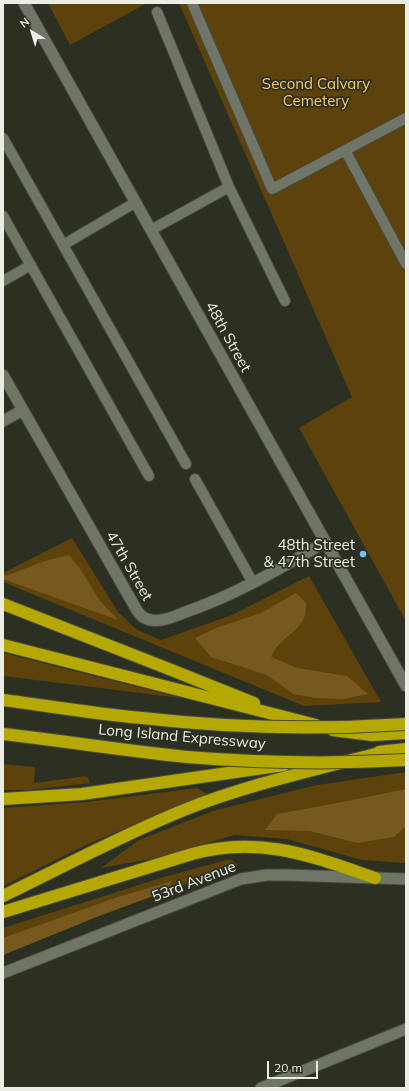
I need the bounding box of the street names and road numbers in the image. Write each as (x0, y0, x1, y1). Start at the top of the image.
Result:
street label: 48th Street (201, 299, 255, 375)
street label: 47th Street (102, 528, 156, 604)
street label: Long Island Expressway (98, 721, 266, 753)
street label: 53rd Avenue (149, 858, 239, 906)

